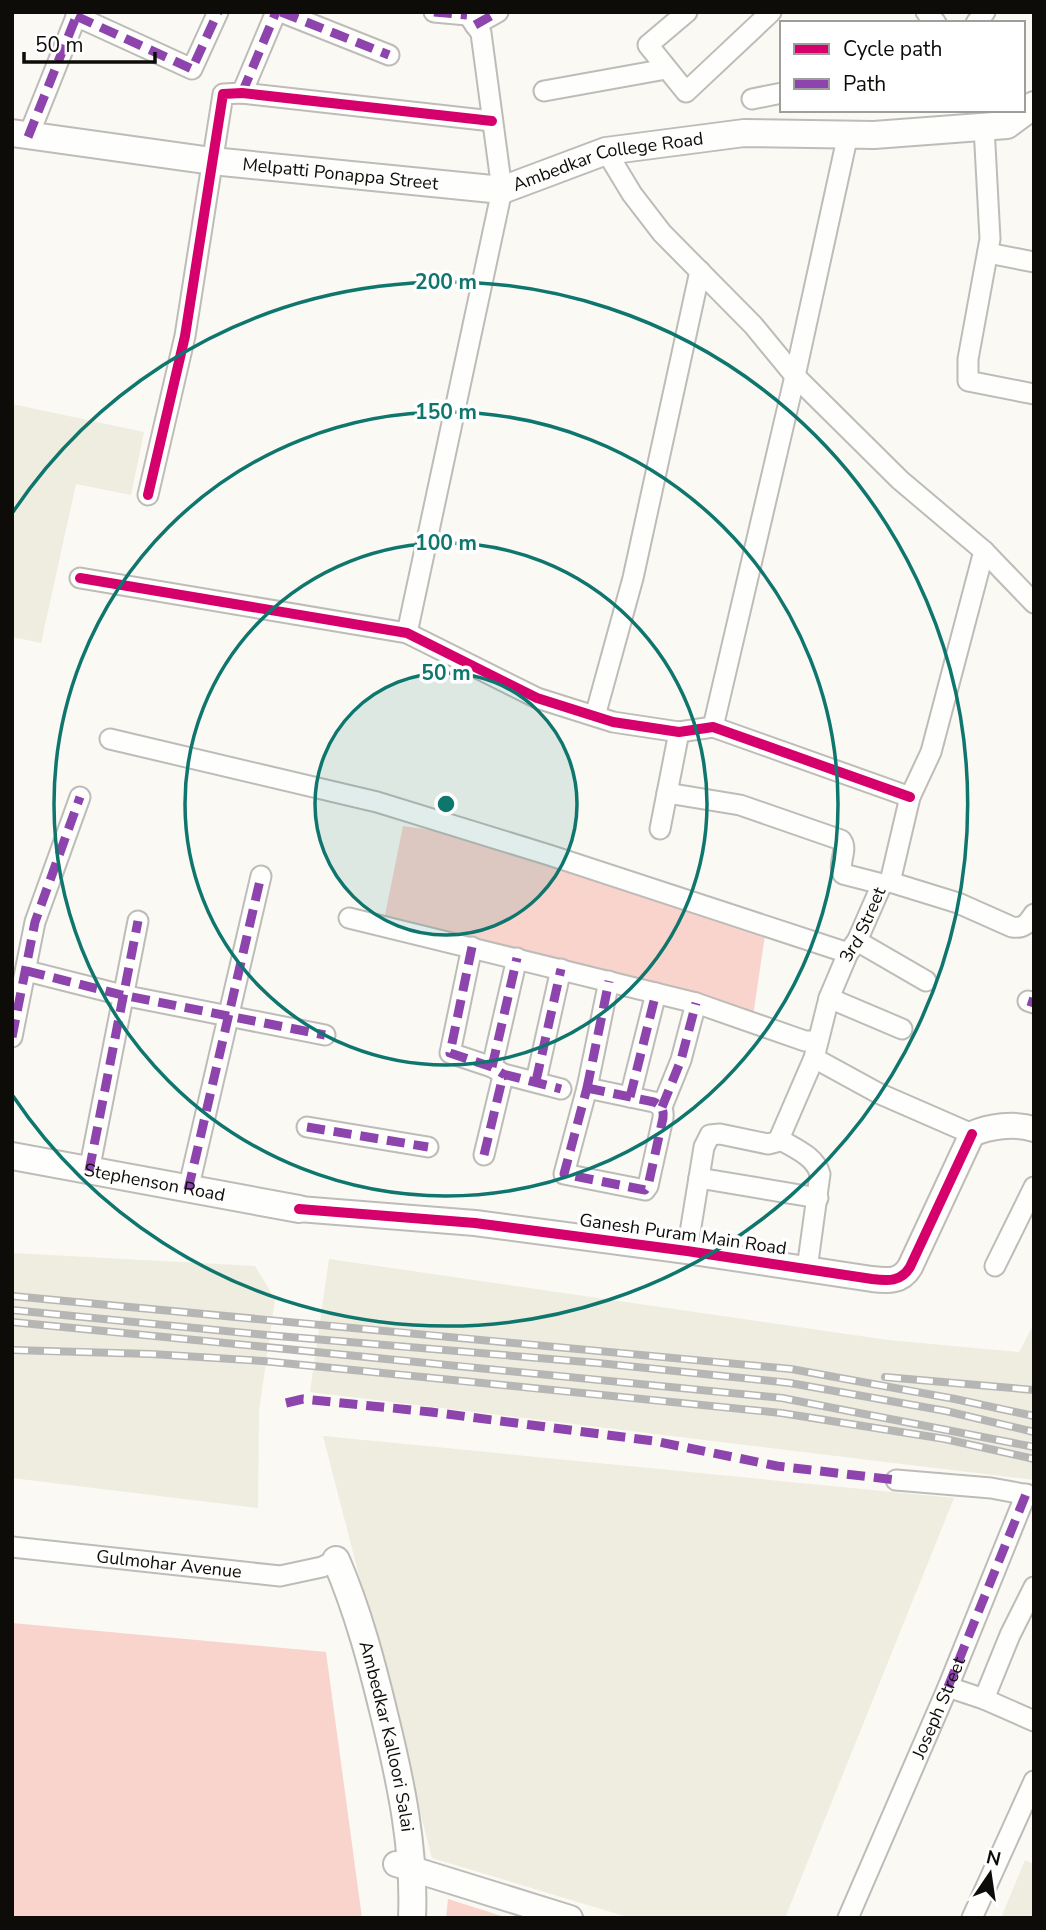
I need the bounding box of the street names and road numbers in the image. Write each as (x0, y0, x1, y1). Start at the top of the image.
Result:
street label: Ambedkar College Road (509, 126, 705, 197)
street label: Melpatti Ponappa Street (241, 152, 440, 196)
street label: 3rd Street (834, 883, 891, 966)
street label: Stephenson Road (82, 1158, 227, 1207)
street label: Ganesh Puram Main Road (578, 1208, 788, 1260)
street label: Gulmohar Avenue (95, 1544, 243, 1584)
street label: Ambedkar Kalloori Salai (353, 1638, 420, 1833)
street label: Joseph Street (906, 1653, 971, 1763)

